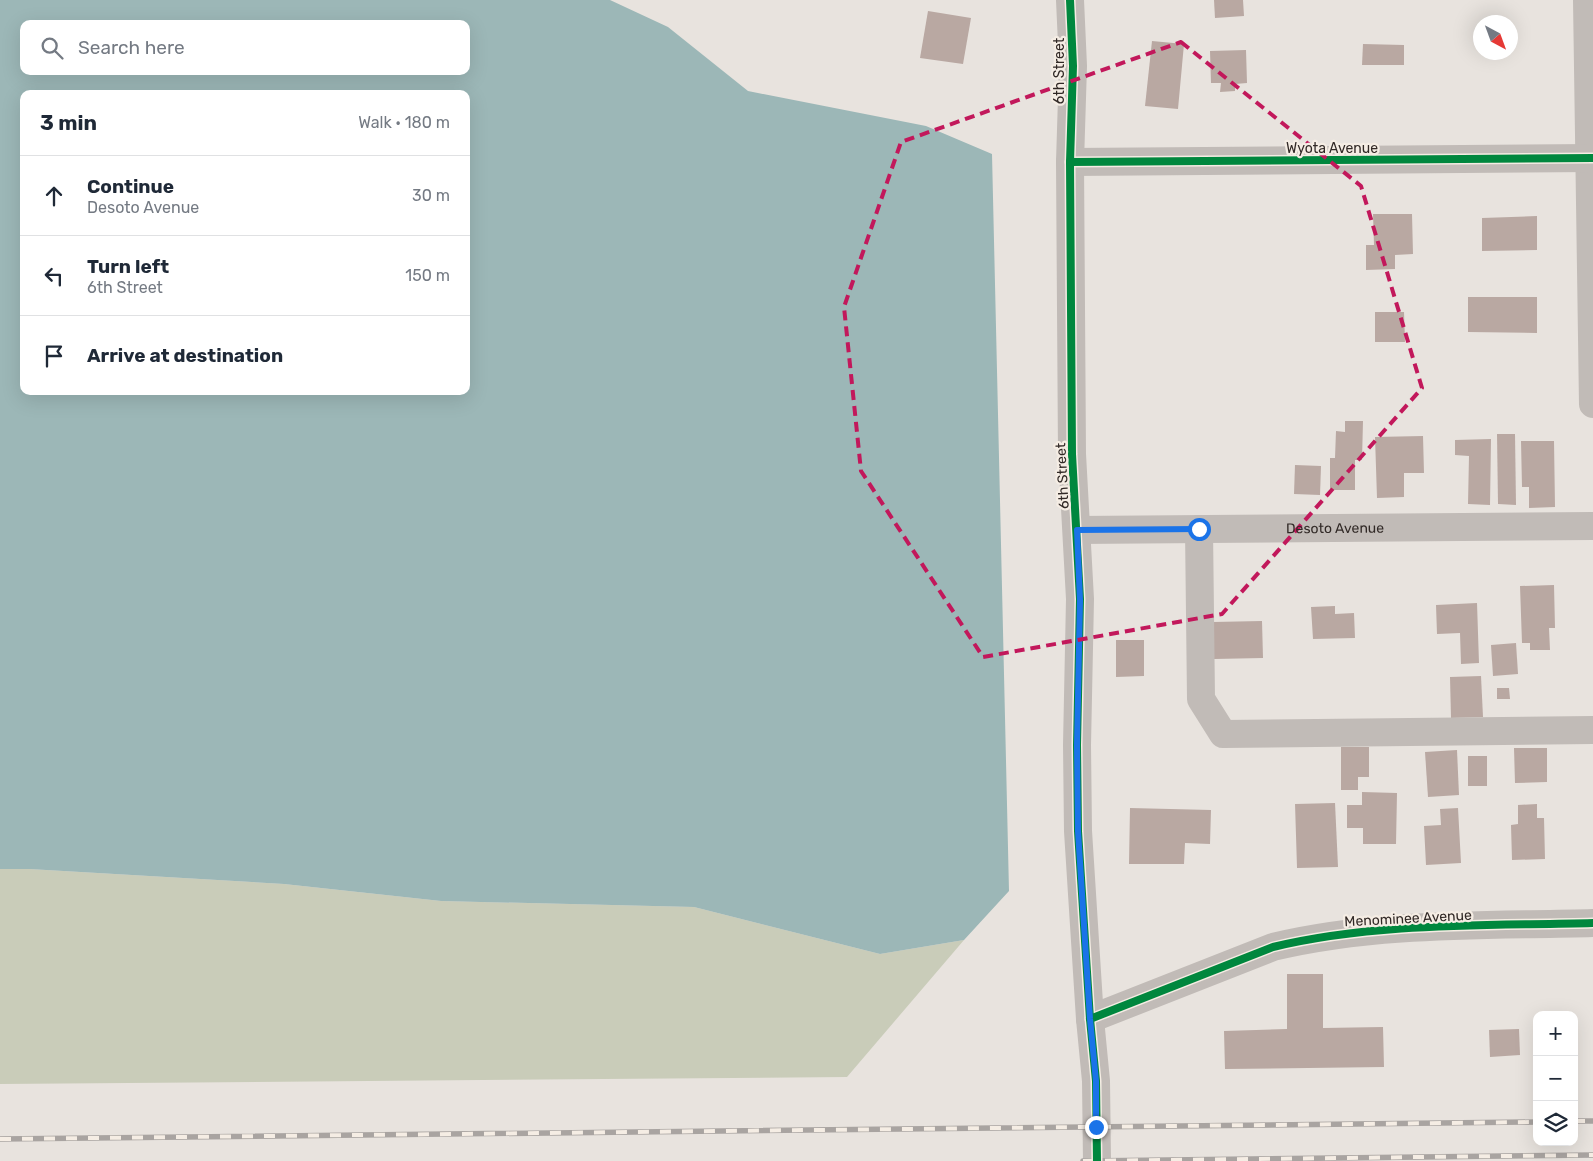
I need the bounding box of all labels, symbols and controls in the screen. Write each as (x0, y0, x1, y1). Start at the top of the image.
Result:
north arrow (1473, 15, 1518, 60)
search box (20, 20, 470, 75)
icon: search (38, 34, 66, 62)
text: Search here (78, 36, 185, 59)
street label: 6th Street (1051, 37, 1068, 104)
text: 3 min (40, 110, 97, 135)
text: Walk · 180 m (358, 113, 450, 132)
street label: Wyota Avenue (1286, 140, 1378, 157)
text: Continue (87, 175, 174, 198)
icon: ahead (40, 182, 68, 210)
text: 30 m (412, 186, 450, 205)
text: Desoto Avenue (87, 198, 199, 217)
text: Turn left (87, 255, 169, 278)
icon: left (40, 262, 68, 290)
text: 150 m (405, 266, 450, 285)
text: 6th Street (87, 278, 163, 297)
icon: arrive (40, 342, 68, 370)
text: Arrive at destination (87, 344, 283, 367)
street label: 6th Street (1052, 442, 1073, 510)
route start (1188, 518, 1211, 541)
street label: Desoto Avenue (1286, 520, 1384, 537)
street label: Menominee Avenue (1344, 907, 1472, 930)
map controls (1533, 1011, 1578, 1146)
button: + (1533, 1011, 1578, 1056)
button: − (1533, 1056, 1578, 1101)
button: layers (1533, 1101, 1578, 1146)
route end (1085, 1116, 1108, 1139)

